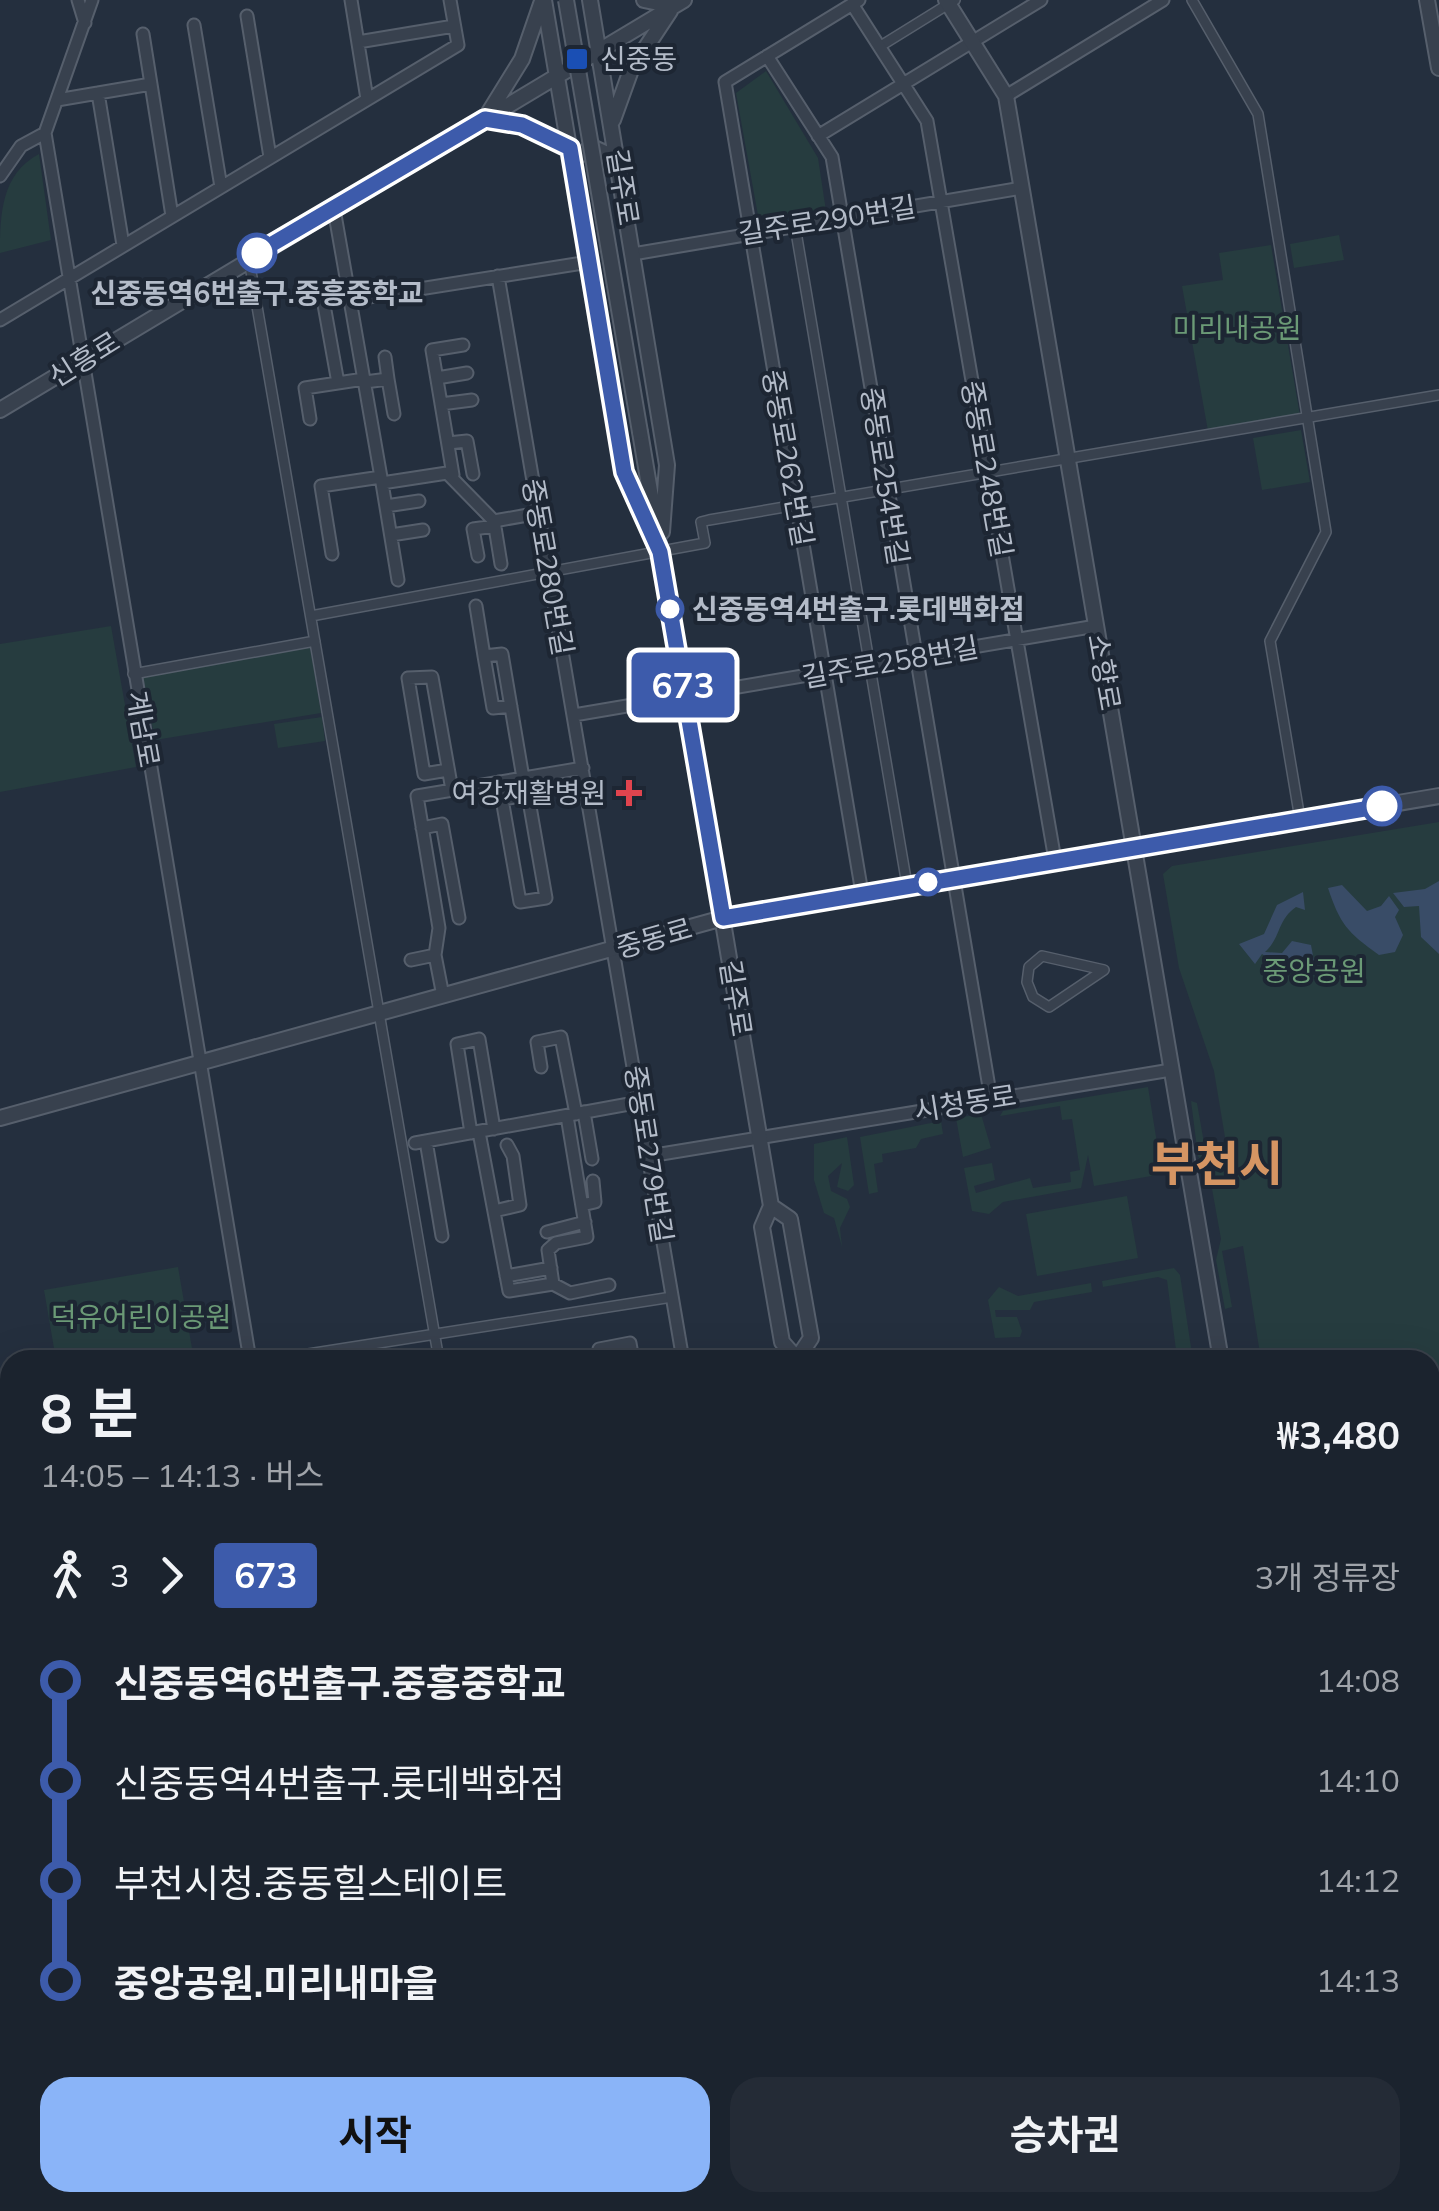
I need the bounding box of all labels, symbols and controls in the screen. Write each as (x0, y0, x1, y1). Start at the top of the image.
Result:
place label: 신중동 (600, 41, 677, 76)
marker: 신중동 (564, 46, 590, 72)
street label: 길주로 (600, 146, 647, 228)
street label: 길주로290번길 (736, 188, 918, 251)
marker: 신중동역6번출구.중흥중학교 (238, 234, 276, 272)
place label: 신중동역6번출구.중흥중학교 (91, 275, 423, 310)
park label: 미리내공원 (1173, 310, 1301, 345)
street label: 신흥로 (42, 323, 126, 394)
street label: 중동로262번길 (756, 367, 821, 549)
street label: 중동로248번길 (955, 378, 1020, 560)
street label: 중동로254번길 (854, 385, 917, 567)
street label: 중동로280번길 (516, 476, 581, 658)
place label: 신중동역4번출구.롯데백화점 (692, 591, 1025, 626)
marker: 신중동역4번출구.롯데백화점 (657, 596, 683, 622)
street label: 길주로258번길 (799, 629, 981, 694)
street label: 소향로 (1081, 631, 1128, 713)
line badge: 673 (626, 652, 740, 718)
text: 673 (651, 663, 715, 707)
street label: 계남로 (120, 688, 167, 770)
place label: 여강재활병원 (451, 775, 606, 810)
marker: 여강재활병원 (616, 780, 642, 806)
unlabelled marker (1363, 787, 1401, 825)
unlabelled marker (915, 869, 941, 895)
street label: 중동로 (612, 910, 696, 965)
park label: 중앙공원 (1262, 953, 1366, 988)
street label: 길주로 (713, 957, 760, 1039)
street label: 중동로279번길 (618, 1063, 681, 1245)
street label: 시청동로 (911, 1077, 1019, 1128)
district label: 부천시 (1151, 1133, 1283, 1193)
park label: 덕유어린이공원 (51, 1299, 231, 1334)
text: 8 분 (40, 1378, 139, 1447)
text: ₩3,480 (1277, 1411, 1400, 1459)
text: 14:05 – 14:13 · 버스 (40, 1455, 324, 1495)
icon: walk (40, 1548, 95, 1603)
icon: forward (144, 1548, 199, 1603)
text: 673 (234, 1553, 297, 1597)
text: 3 (110, 1555, 129, 1595)
text: 3개 정류장 (1255, 1557, 1400, 1597)
text: 신중동역6번출구.중흥중학교 (114, 1659, 566, 1707)
text: 14:08 (1316, 1660, 1400, 1700)
text: 신중동역4번출구.롯데백화점 (114, 1759, 565, 1807)
text: 14:10 (1316, 1760, 1400, 1800)
text: 부천시청.중동힐스테이트 (114, 1859, 507, 1907)
text: 14:12 (1316, 1860, 1400, 1900)
text: 중앙공원.미리내마을 (114, 1959, 438, 2007)
text: 14:13 (1316, 1960, 1400, 2000)
button: 시작 (40, 2077, 710, 2192)
button: 승차권 (730, 2077, 1400, 2192)

